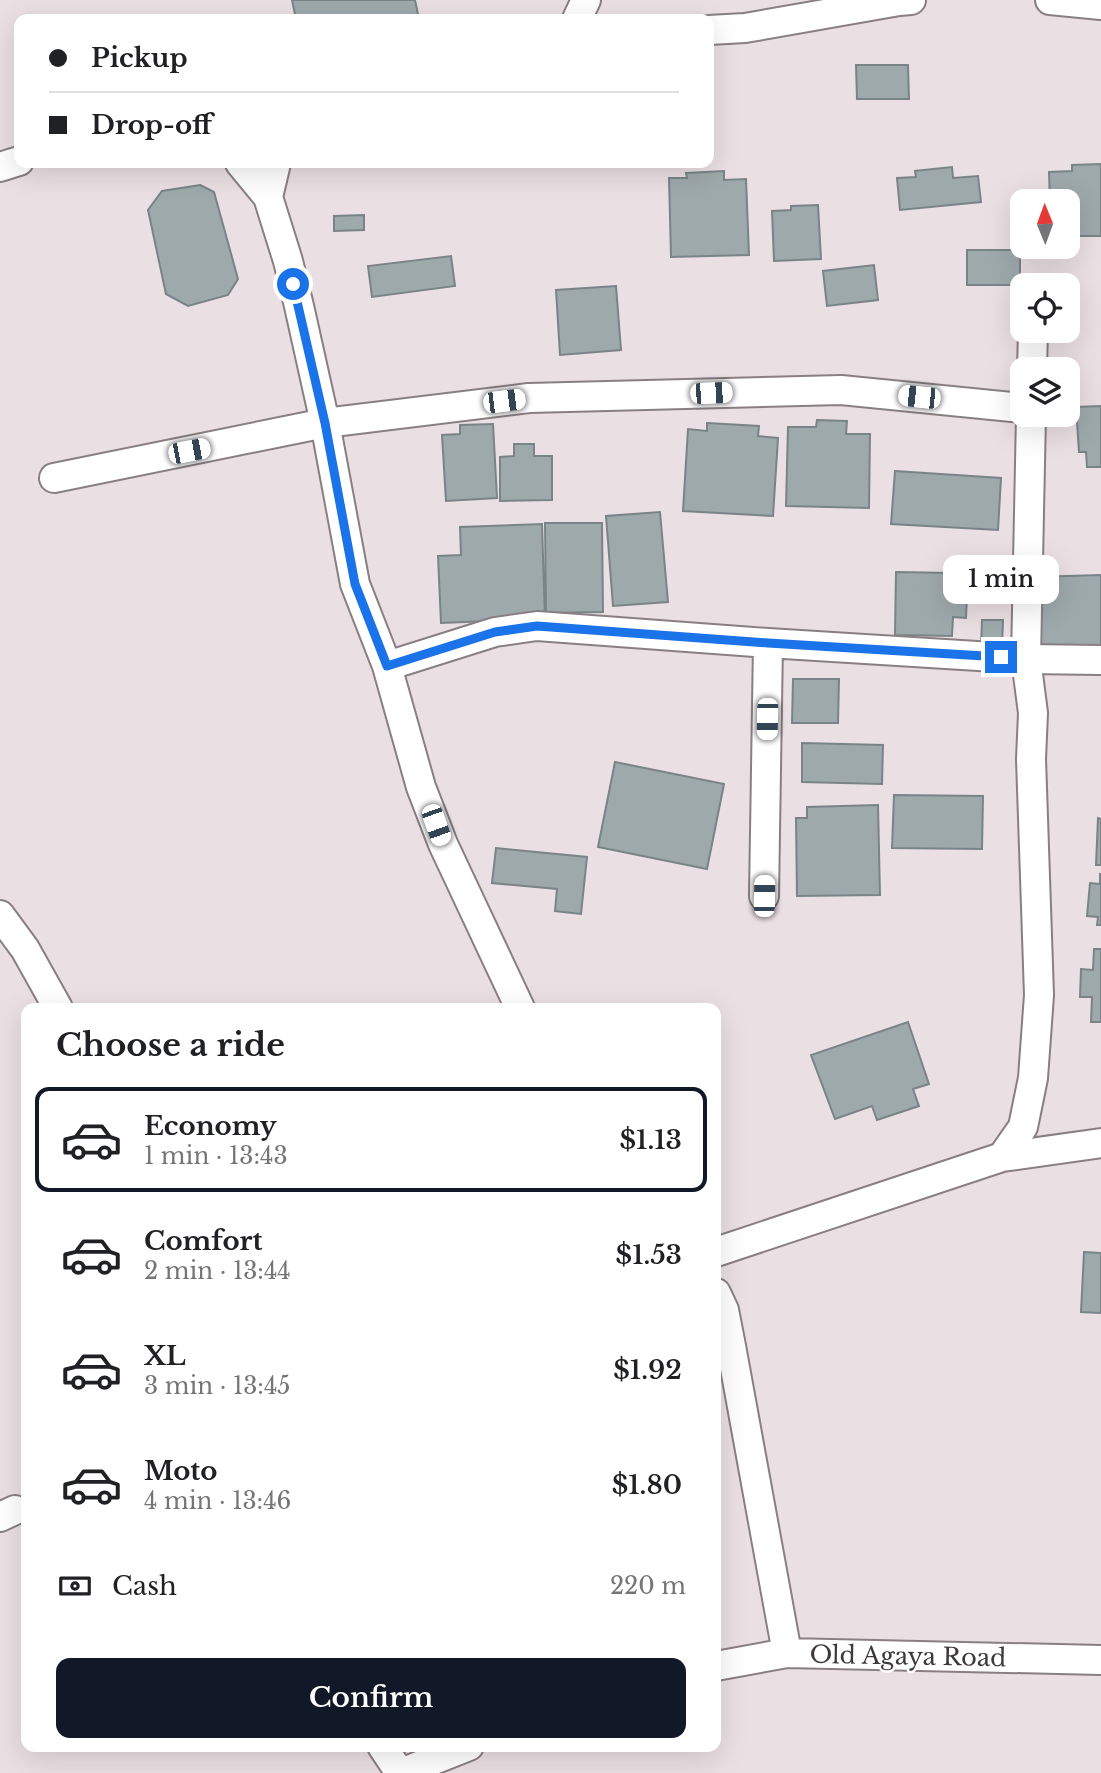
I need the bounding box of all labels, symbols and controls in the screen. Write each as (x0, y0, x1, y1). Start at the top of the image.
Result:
text: Pickup (91, 42, 188, 74)
text: Drop-off (91, 109, 212, 141)
north arrow (1010, 189, 1080, 259)
map controls (1010, 189, 1080, 427)
route start (277, 268, 309, 300)
button: locate (1010, 273, 1080, 343)
button: layers (1010, 357, 1080, 427)
car (690, 382, 733, 404)
car (898, 384, 941, 410)
car (482, 388, 527, 414)
car (167, 437, 212, 465)
callout: 1 min (943, 556, 1059, 604)
text: 1 min (968, 565, 1034, 593)
route end (985, 641, 1017, 673)
car (757, 698, 778, 740)
car (419, 802, 454, 848)
car (754, 875, 775, 917)
text: Choose a ride (56, 1025, 285, 1065)
icon: car (60, 1108, 123, 1171)
text: Economy (144, 1110, 277, 1142)
text: $1.13 (619, 1124, 682, 1156)
text: 1 min · 13:43 (144, 1142, 288, 1170)
icon: car (60, 1223, 123, 1286)
text: Comfort (144, 1225, 262, 1257)
text: $1.53 (616, 1239, 682, 1271)
text: 2 min · 13:44 (144, 1257, 291, 1285)
icon: car (60, 1338, 123, 1401)
text: XL (144, 1340, 186, 1372)
text: $1.92 (613, 1354, 682, 1386)
text: 3 min · 13:45 (144, 1372, 290, 1400)
icon: car (60, 1453, 123, 1516)
text: Moto (144, 1455, 217, 1487)
text: $1.80 (612, 1469, 682, 1501)
text: 4 min · 13:46 (144, 1487, 291, 1515)
icon: cash (56, 1567, 94, 1605)
text: Cash (112, 1570, 177, 1602)
text: 220 m (610, 1572, 686, 1600)
street label: Old Agaya Road (809, 1640, 1007, 1672)
button: Confirm (56, 1658, 686, 1738)

